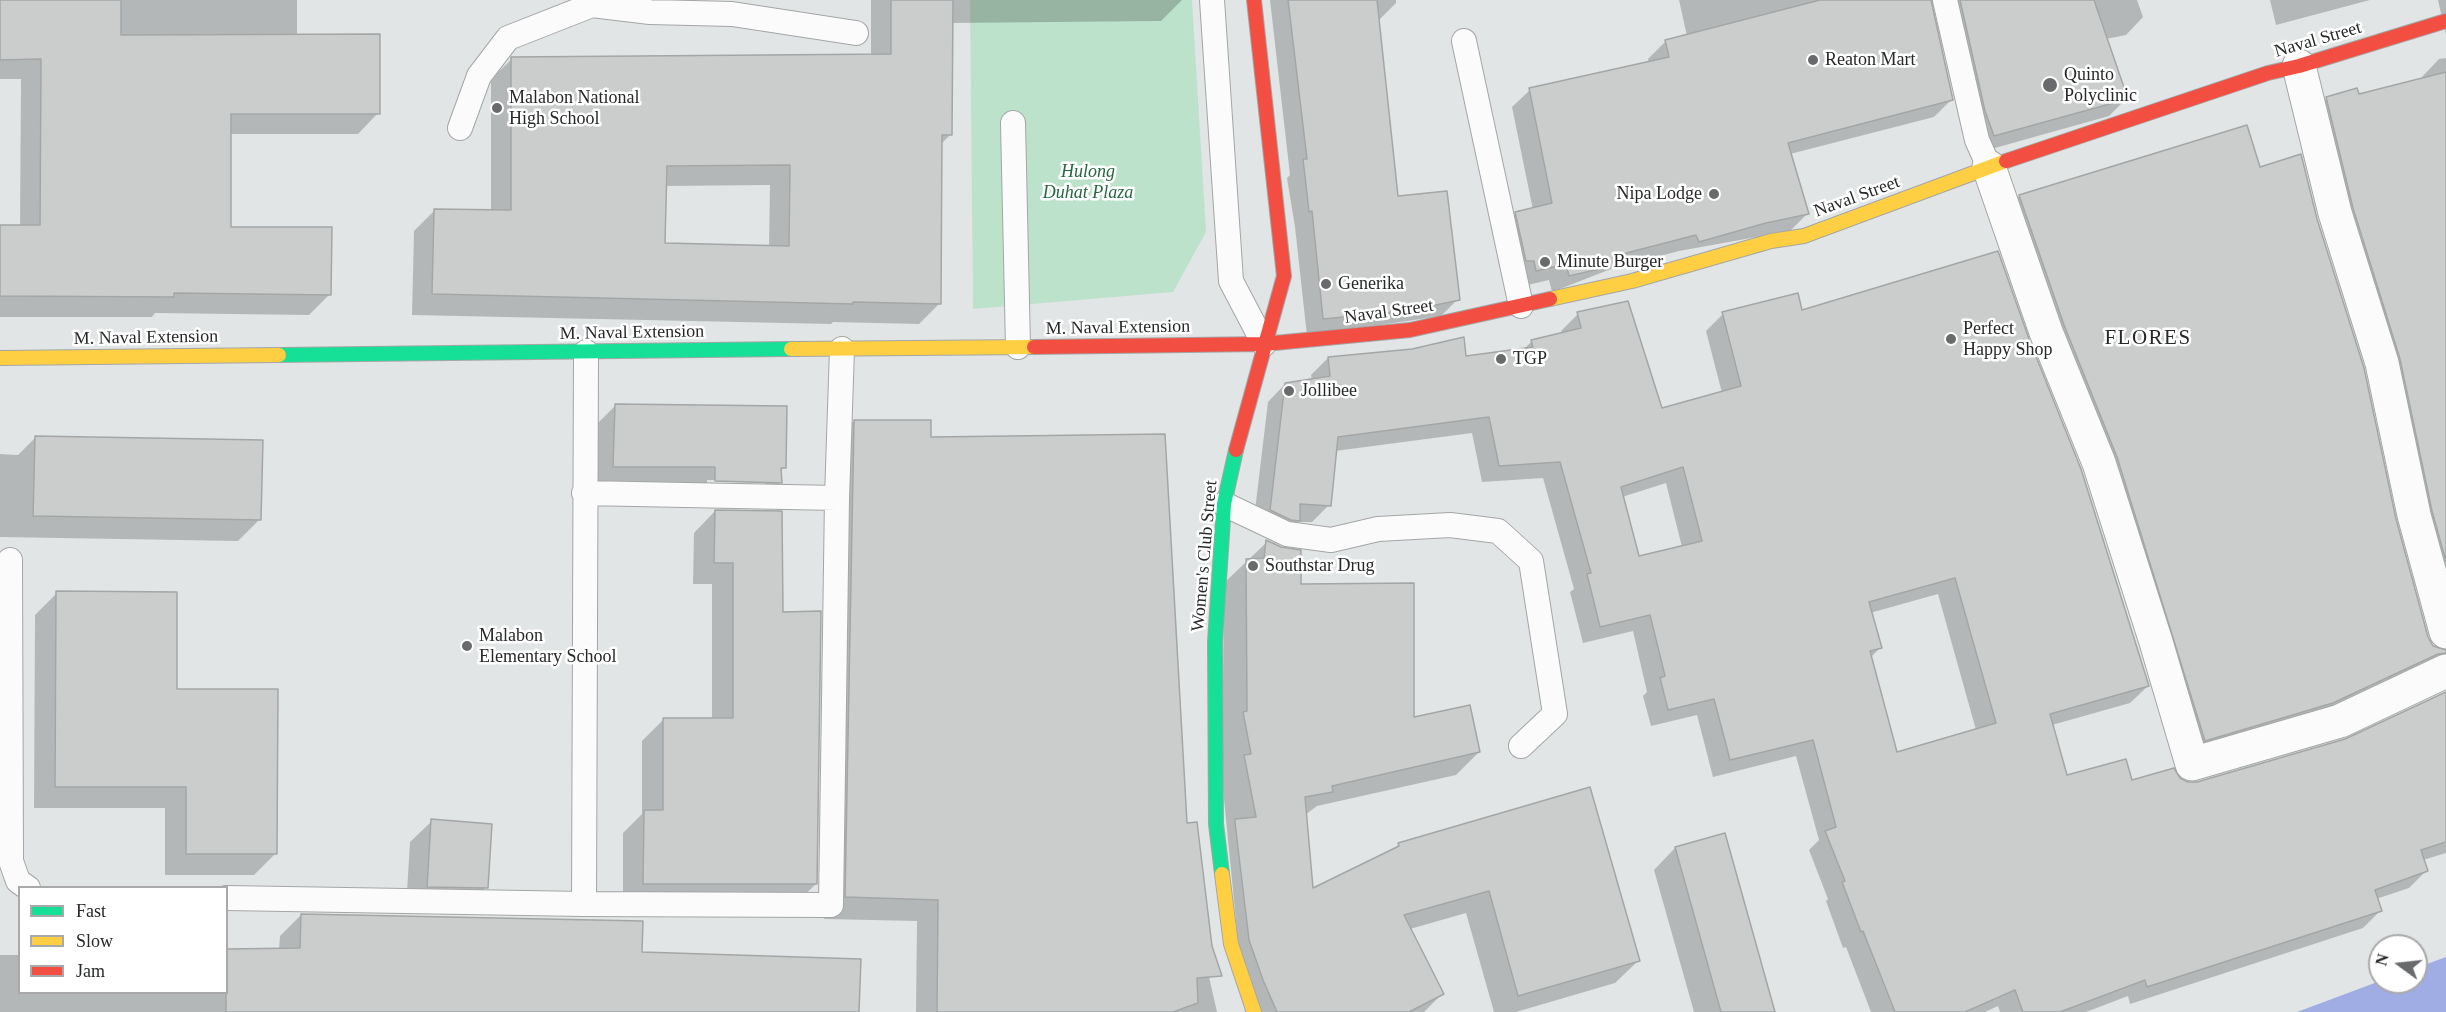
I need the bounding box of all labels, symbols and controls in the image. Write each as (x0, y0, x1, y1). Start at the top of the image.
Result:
street label: Naval Street (2272, 17, 2364, 63)
place label: Reaton Mart (1825, 49, 1915, 71)
marker: Reaton Mart (1806, 53, 1820, 67)
place label: Quinto Polyclinic (2064, 64, 2137, 106)
marker: Quinto Polyclinic (2041, 76, 2059, 94)
place label: Malabon National High School (509, 87, 639, 130)
marker: Malabon National High School (490, 101, 504, 115)
park label: Hulong Duhat Plaza (1043, 161, 1133, 204)
street label: Naval Street (1811, 172, 1903, 222)
place label: Nipa Lodge (1617, 183, 1702, 205)
marker: Nipa Lodge (1707, 187, 1721, 201)
place label: Minute Burger (1557, 251, 1663, 273)
marker: Minute Burger (1538, 255, 1552, 269)
place label: Generika (1338, 273, 1404, 295)
marker: Generika (1319, 277, 1333, 291)
street label: Naval Street (1343, 295, 1435, 329)
street label: M. Naval Extension (1046, 316, 1190, 340)
place label: Perfect Happy Shop (1963, 318, 2052, 360)
street label: M. Naval Extension (560, 321, 704, 345)
district label: FLORES (2104, 325, 2192, 351)
street label: M. Naval Extension (74, 326, 218, 350)
marker: Perfect Happy Shop (1944, 332, 1958, 346)
place label: TGP (1513, 348, 1547, 370)
marker: TGP (1494, 352, 1508, 366)
place label: Jollibee (1301, 380, 1357, 402)
marker: Jollibee (1282, 384, 1296, 398)
street label: Women's Club Street (1188, 479, 1222, 633)
place label: Southstar Drug (1265, 555, 1374, 577)
marker: Southstar Drug (1246, 559, 1260, 573)
place label: Malabon Elementary School (479, 625, 616, 668)
marker: Malabon Elementary School (460, 639, 474, 653)
legend (18, 886, 228, 994)
text: Fast (76, 901, 106, 921)
text: Slow (76, 931, 113, 951)
north arrow (2368, 934, 2428, 994)
text: N (2372, 952, 2392, 968)
text: Jam (76, 961, 105, 981)

